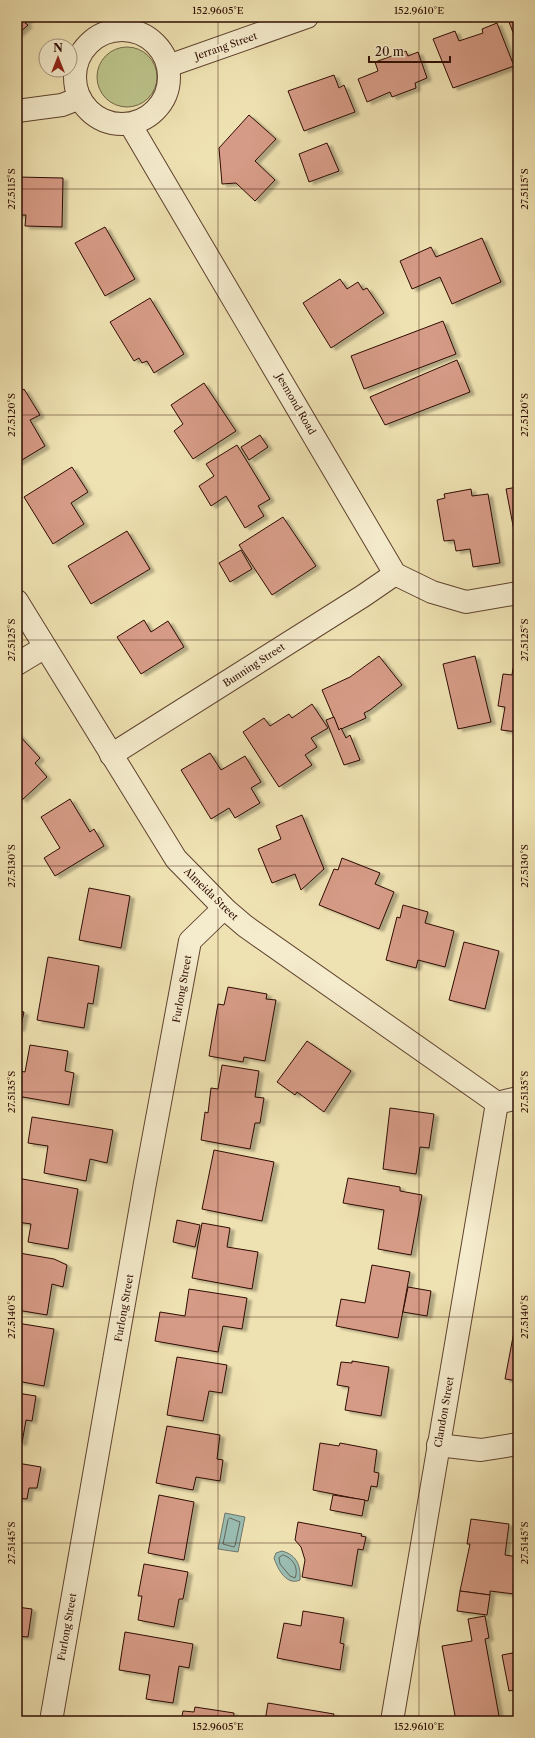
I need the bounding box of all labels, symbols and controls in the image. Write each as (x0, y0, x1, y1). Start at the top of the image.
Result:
text: 152.9605°E (192, 4, 244, 17)
text: 152.9610°E (394, 4, 444, 17)
street label: Jerrang Street (191, 29, 259, 63)
north arrow (38, 38, 78, 78)
scale bar (369, 38, 450, 64)
text: N (53, 41, 63, 55)
text: 20 m (375, 44, 404, 59)
text: 27.5115°S (5, 168, 18, 210)
text: 27.5115°S (518, 168, 531, 210)
street label: Jesmond Road (272, 369, 319, 437)
text: 27.5120°S (5, 393, 18, 437)
text: 27.5120°S (518, 393, 531, 437)
text: 27.5125°S (5, 619, 18, 661)
text: 27.5125°S (518, 619, 531, 661)
street label: Bunning Street (221, 640, 288, 690)
text: 27.5130°S (5, 844, 18, 888)
text: 27.5130°S (518, 844, 531, 888)
street label: Almeida Street (180, 864, 241, 924)
street label: Furlong Street (170, 954, 194, 1024)
text: 27.5135°S (5, 1071, 18, 1113)
text: 27.5135°S (518, 1071, 531, 1113)
street label: Furlong Street (112, 1273, 136, 1343)
text: 27.5140°S (5, 1295, 18, 1339)
text: 27.5140°S (518, 1295, 531, 1339)
street label: Clandon Street (431, 1375, 457, 1448)
text: 27.5145°S (5, 1522, 18, 1564)
text: 27.5145°S (518, 1522, 531, 1564)
street label: Furlong Street (55, 1592, 79, 1662)
text: 152.9605°E (192, 1720, 244, 1733)
text: 152.9610°E (394, 1720, 444, 1733)

